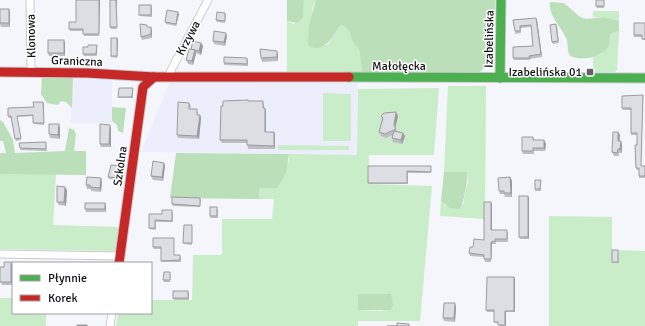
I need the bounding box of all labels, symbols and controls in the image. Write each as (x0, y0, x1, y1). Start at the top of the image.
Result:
street label: Izabelińska (481, 10, 498, 68)
street label: Klonowa (24, 14, 39, 58)
street label: Krzywa (173, 18, 204, 58)
street label: Graniczna (51, 53, 103, 70)
street label: Małołęcka (372, 59, 426, 74)
place label: Izabelińska 01 (508, 65, 582, 80)
marker: Izabelińska 01 (585, 67, 595, 77)
street label: Szkolna (110, 145, 131, 187)
legend (12, 262, 152, 314)
text: Płynnie (48, 271, 87, 286)
text: Korek (48, 291, 77, 306)

